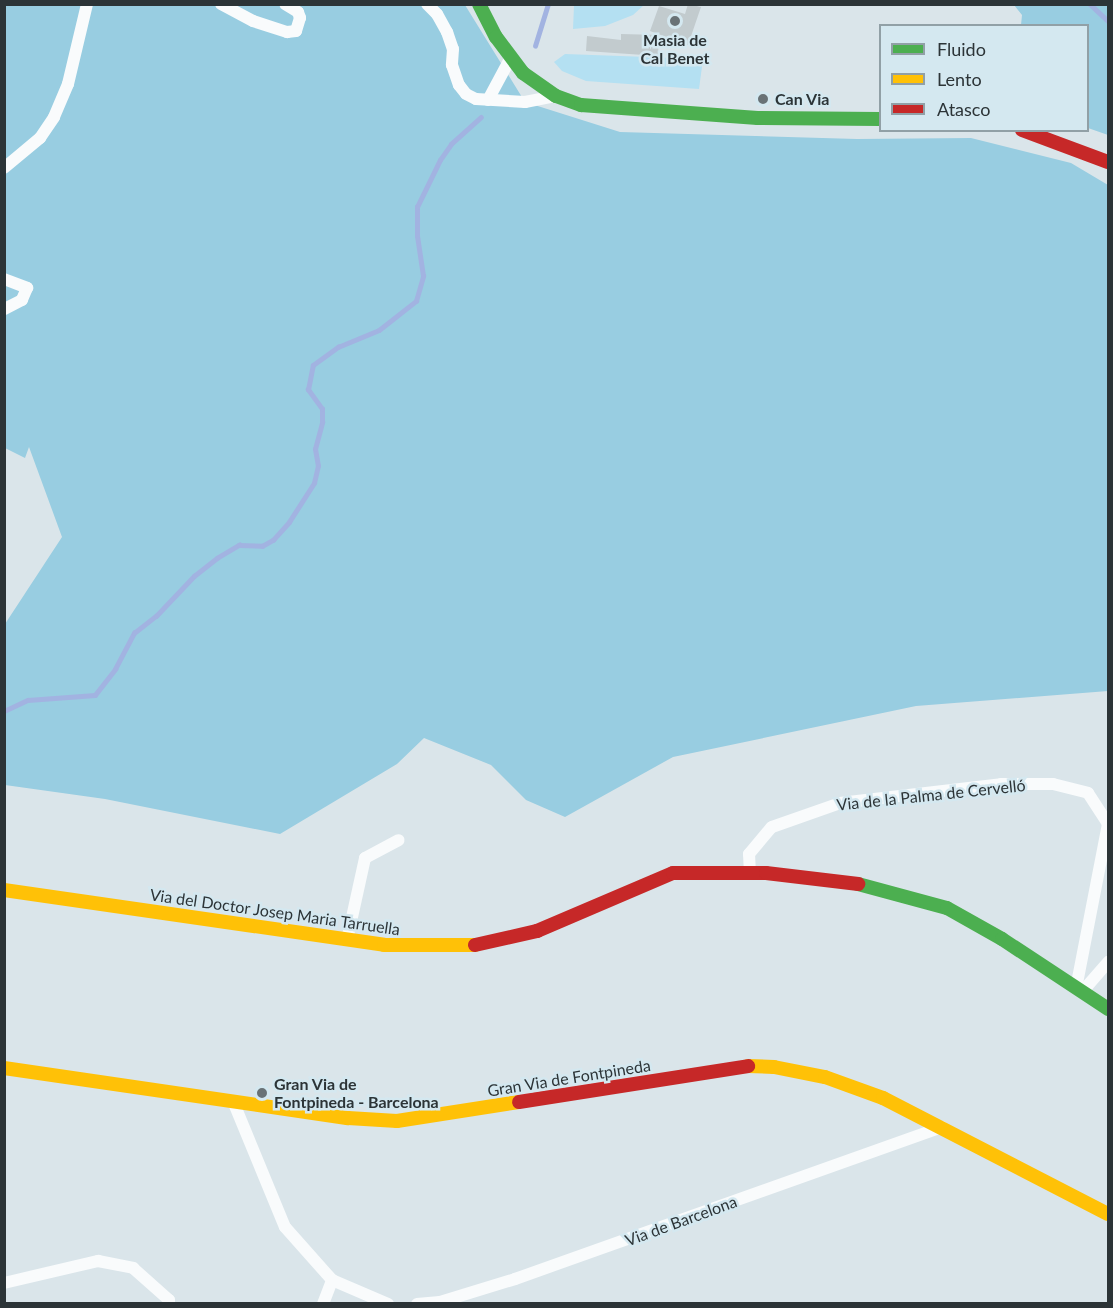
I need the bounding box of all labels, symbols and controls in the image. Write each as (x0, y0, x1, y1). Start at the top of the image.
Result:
marker: Masia de Cal Benet (668, 14, 682, 28)
legend (879, 24, 1089, 132)
place label: Masia de Cal Benet (641, 30, 709, 68)
text: Fluido (937, 38, 986, 60)
text: Lento (937, 68, 982, 90)
place label: Can Via (775, 89, 830, 109)
marker: Can Via (756, 92, 770, 106)
text: Atasco (937, 98, 990, 120)
street label: Via de la Palma de Cervelló (836, 776, 1026, 814)
street label: Via del Doctor Josep Maria Tarruella (148, 885, 402, 939)
street label: Gran Via de Fontpineda (486, 1056, 652, 1100)
place label: Gran Via de Fontpineda - Barcelona (274, 1074, 439, 1112)
marker: Gran Via de Fontpineda - Barcelona (255, 1086, 269, 1100)
street label: Via de Barcelona (622, 1192, 740, 1250)

